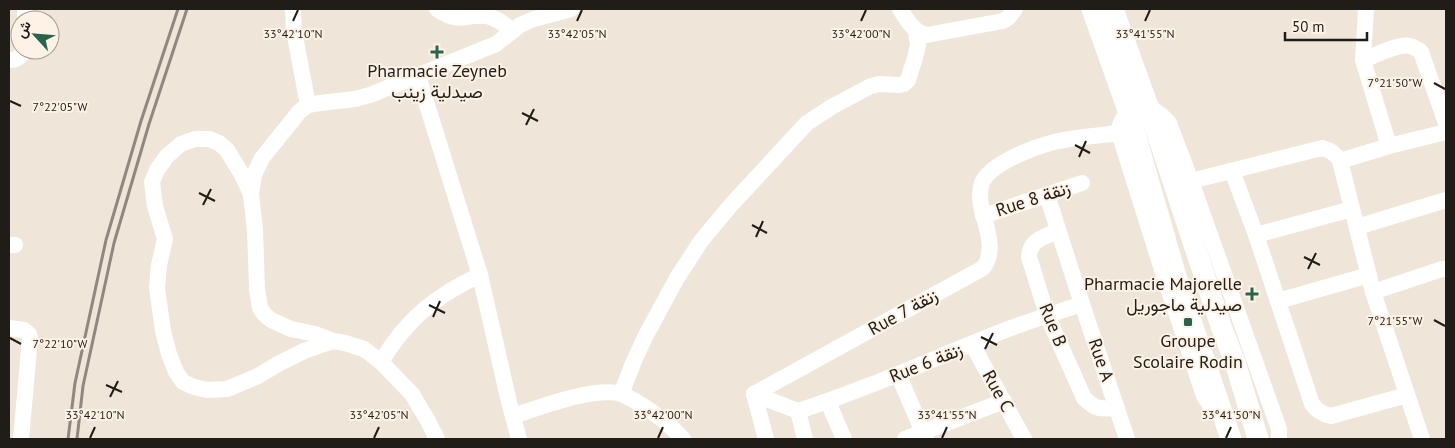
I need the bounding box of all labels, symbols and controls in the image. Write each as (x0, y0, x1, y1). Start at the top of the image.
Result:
north arrow (10, 10, 60, 60)
scale bar (1285, 10, 1368, 42)
text: 50 m (1292, 17, 1325, 36)
text: ش (12, 18, 35, 41)
text: 33°42'10"N (263, 26, 323, 41)
text: 33°42'05"N (547, 26, 607, 41)
text: 33°42'00"N (831, 26, 891, 41)
text: 33°41'55"N (1115, 26, 1175, 41)
marker: Pharmacie Zeyneb صيدلية زينب (431, 46, 443, 58)
place label: Pharmacie Zeyneb صيدلية زينب (367, 59, 507, 103)
text: 7°21'50"W (1368, 75, 1422, 90)
text: 7°22'05"W (33, 99, 87, 114)
street label: Rue 8 زنقة (993, 176, 1073, 221)
place label: Pharmacie Majorelle صيدلية ماجوريل (1084, 272, 1242, 316)
street label: Rue 7 زنقة (864, 283, 942, 340)
marker: Pharmacie Majorelle صيدلية ماجوريل (1246, 288, 1258, 300)
street label: Rue B (1034, 300, 1072, 350)
text: 7°21'55"W (1368, 313, 1422, 328)
marker: Groupe Scolaire Rodin (1182, 316, 1194, 328)
place label: Groupe Scolaire Rodin (1133, 329, 1243, 373)
street label: Rue A (1083, 335, 1120, 385)
text: 7°22'10"W (33, 336, 87, 351)
street label: Rue 6 زنقة (886, 337, 966, 388)
street label: Rue C (978, 366, 1019, 416)
text: 33°42'10"N (65, 407, 125, 422)
text: 33°42'05"N (349, 407, 409, 422)
text: 33°42'00"N (633, 407, 693, 422)
text: 33°41'55"N (917, 407, 977, 422)
text: 33°41'50"N (1201, 407, 1261, 422)

